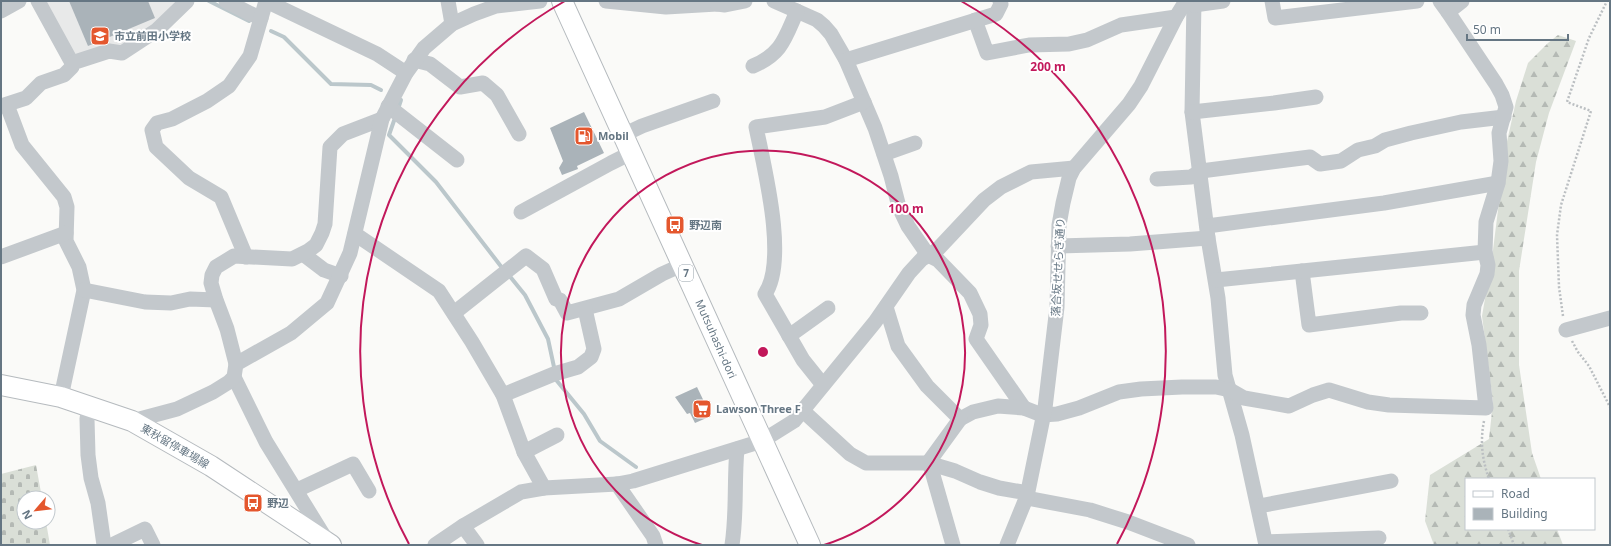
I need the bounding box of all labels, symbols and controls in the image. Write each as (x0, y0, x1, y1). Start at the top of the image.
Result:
scale bar (1467, 16, 1568, 42)
text: 50 m (1473, 21, 1501, 38)
school or university icon: 市立前田小学校 (89, 25, 111, 47)
place label: 市立前田小学校 (114, 28, 191, 43)
text: 200 m (1030, 58, 1066, 75)
fuel station icon: Mobil (573, 125, 595, 147)
place label: Mobil (598, 128, 629, 143)
text: 100 m (888, 200, 924, 217)
bus stop icon: 野辺南 (664, 214, 686, 236)
place label: 野辺南 (689, 217, 722, 232)
street label: 落合坂せせらぎ通り (1047, 217, 1068, 317)
road number: 7 (679, 265, 693, 281)
street label: Mutsuhashi-dori (692, 297, 741, 381)
centre of rings (756, 345, 770, 359)
supermarket icon: Lawson Three F (691, 398, 713, 420)
place label: Lawson Three F (716, 401, 801, 416)
street label: 東秋留停車場線 (138, 420, 212, 471)
legend (1465, 478, 1595, 530)
text: Road (1501, 485, 1530, 502)
north arrow (16, 490, 56, 530)
bus stop icon: 野辺 (242, 492, 264, 514)
place label: 野辺 (267, 495, 289, 510)
text: Building (1501, 505, 1548, 522)
text: N (18, 507, 35, 522)

